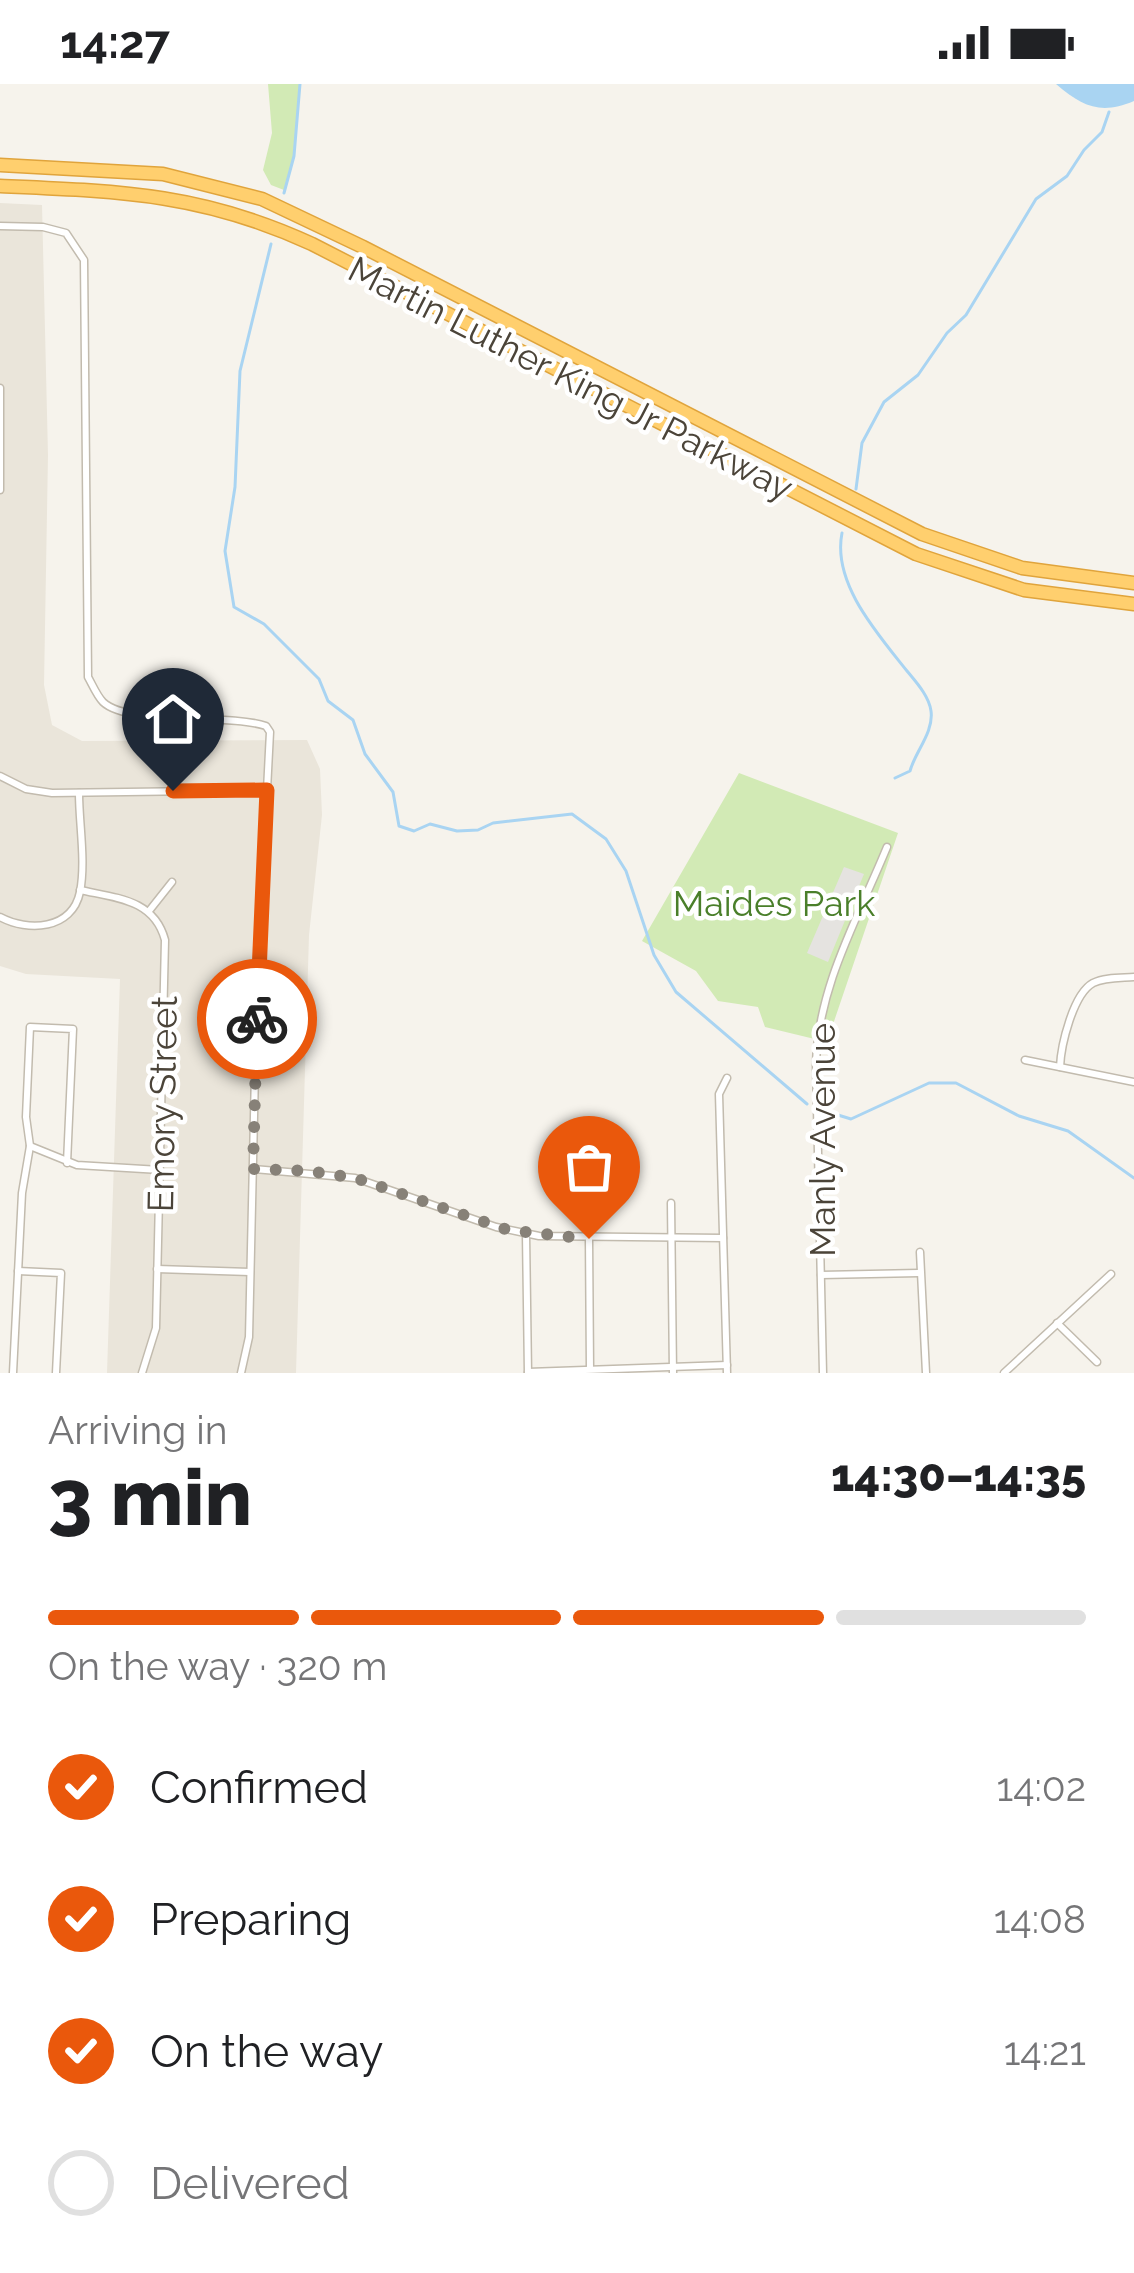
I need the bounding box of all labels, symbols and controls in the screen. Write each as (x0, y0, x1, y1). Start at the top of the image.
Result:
text: 14:27 (60, 16, 170, 69)
street label: Martin Luther King Jr Parkway (342, 247, 800, 509)
pin (122, 668, 224, 791)
icon: home (140, 686, 206, 752)
park label: Maides Park (673, 882, 875, 924)
courier (197, 959, 317, 1079)
icon: bike (224, 986, 290, 1052)
street label: Emory Street (139, 995, 185, 1213)
street label: Manly Avenue (801, 1023, 843, 1257)
pin (538, 1116, 640, 1239)
icon: bag (556, 1134, 622, 1200)
text: Arriving in (48, 1407, 228, 1453)
text: 14:30–14:35 (831, 1449, 1086, 1502)
text: 3 min (48, 1452, 252, 1543)
text: On the way · 320 m (48, 1643, 387, 1689)
icon: check (48, 1754, 114, 1820)
text: Confirmed (150, 1761, 368, 1814)
text: 14:02 (996, 1764, 1086, 1810)
icon: check (48, 1886, 114, 1952)
text: Preparing (150, 1893, 351, 1946)
text: 14:08 (994, 1896, 1086, 1942)
icon: check (48, 2018, 114, 2084)
text: On the way (150, 2025, 384, 2078)
text: 14:21 (1004, 2028, 1086, 2074)
text: Delivered (150, 2157, 350, 2210)

